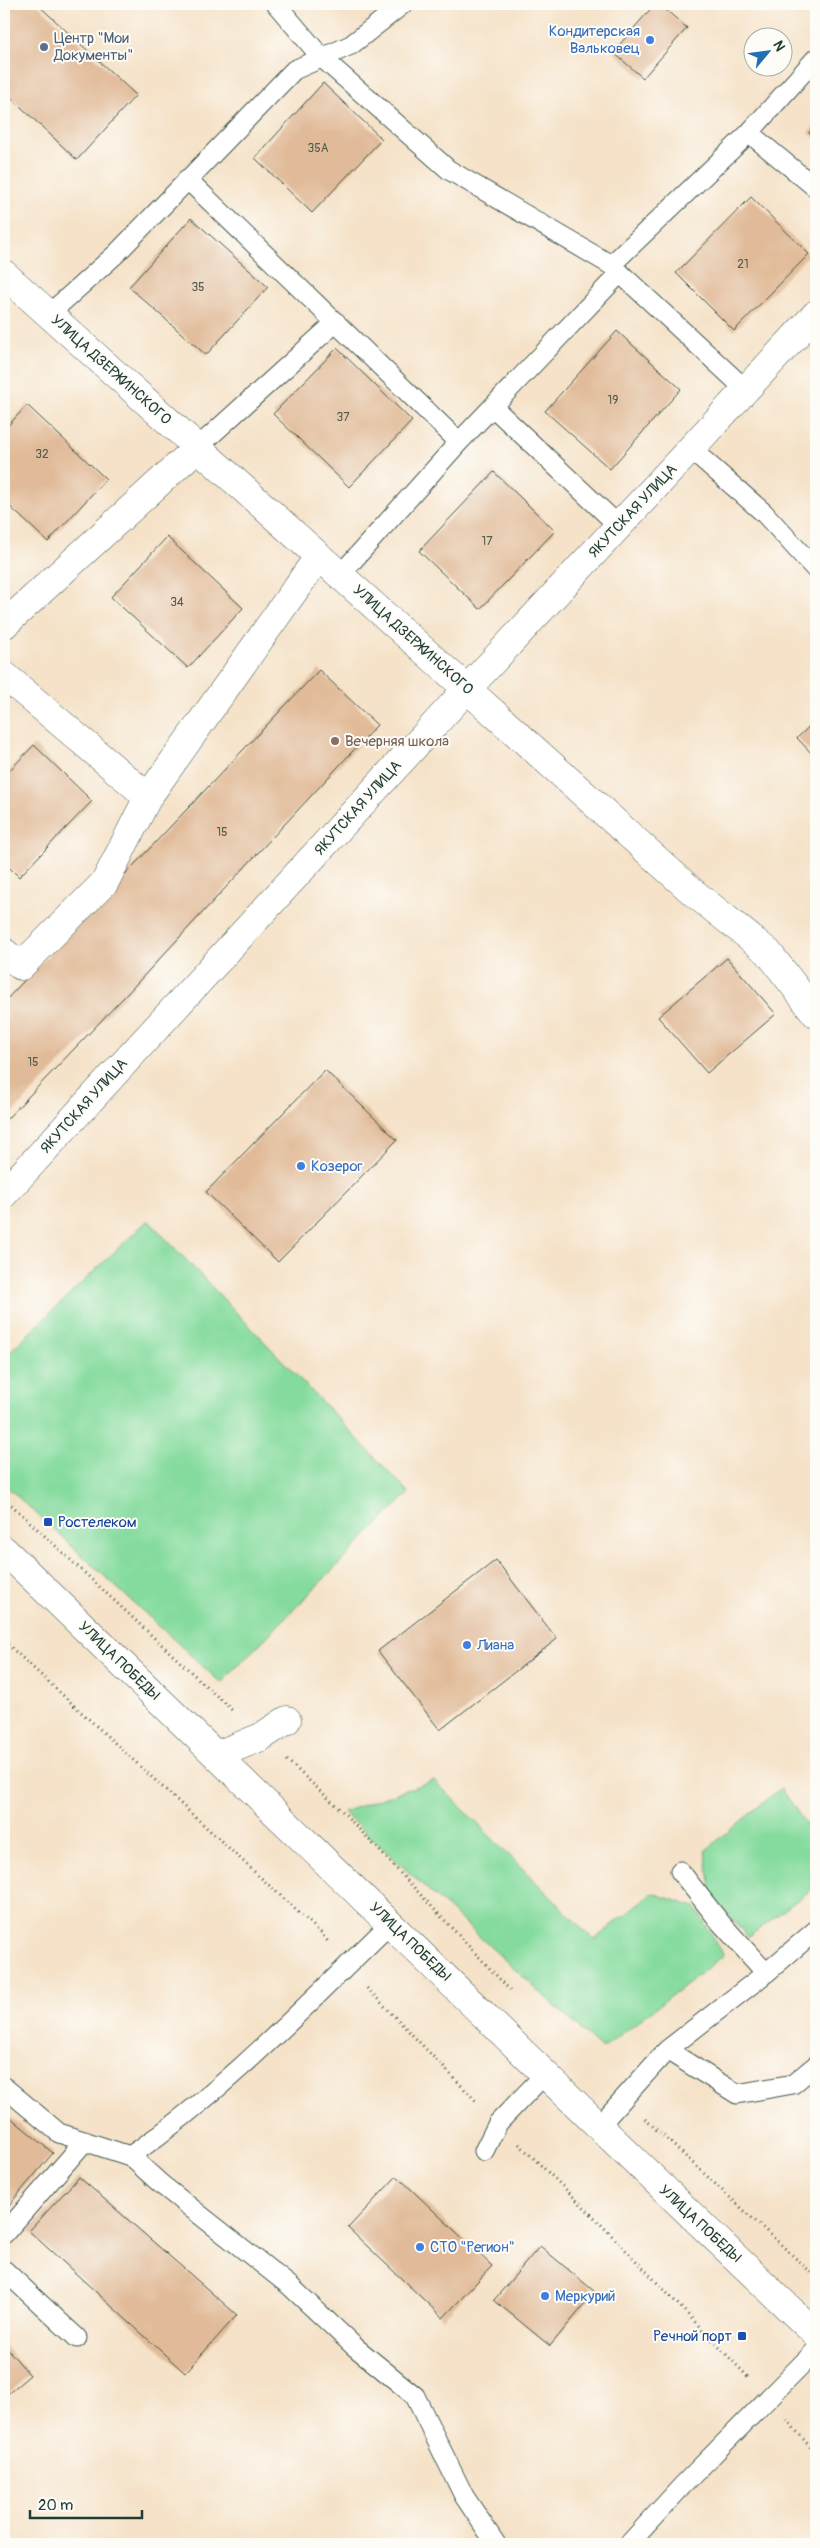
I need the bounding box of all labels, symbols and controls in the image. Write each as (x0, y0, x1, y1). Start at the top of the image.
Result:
place label: Кондитерская Вальковец (549, 22, 640, 58)
north arrow (742, 28, 792, 78)
place label: Центр "Мои Документы" (53, 29, 133, 65)
marker: Кондитерская Вальковец (644, 34, 656, 46)
text: N (769, 38, 789, 54)
marker: Центр "Мои Документы" (38, 41, 50, 53)
house number: 35А (308, 141, 329, 156)
house number: 21 (737, 257, 749, 272)
house number: 35 (191, 280, 205, 295)
street label: УЛИЦА ДЗЕРЖИНСКОГО (47, 311, 175, 429)
house number: 19 (608, 393, 618, 408)
house number: 37 (336, 410, 350, 425)
house number: 32 (35, 447, 49, 462)
street label: ЯКУТСКАЯ УЛИЦА (585, 460, 682, 562)
house number: 17 (481, 534, 493, 549)
street label: УЛИЦА ДЗЕРЖИНСКОГО (349, 581, 477, 699)
house number: 34 (170, 595, 184, 610)
place label: Вечерняя школа (345, 732, 449, 751)
marker: Вечерняя школа (329, 735, 341, 747)
street label: ЯКУТСКАЯ УЛИЦА (310, 756, 406, 860)
house number: 15 (216, 825, 228, 840)
street label: ЯКУТСКАЯ УЛИЦА (36, 1054, 132, 1158)
house number: 15 (27, 1055, 39, 1070)
place label: Козерог (311, 1157, 363, 1176)
marker: Козерог (295, 1160, 307, 1172)
place label: Ростелеком (58, 1513, 137, 1532)
marker: Ростелеком (42, 1516, 54, 1528)
street label: УЛИЦА ПОБЕДЫ (74, 1617, 164, 1705)
place label: Лиана (476, 1636, 514, 1655)
marker: Лиана (461, 1639, 473, 1651)
street label: УЛИЦА ПОБЕДЫ (365, 1898, 455, 1986)
street label: УЛИЦА ПОБЕДЫ (655, 2181, 745, 2267)
place label: СТО "Регион" (430, 2238, 515, 2257)
marker: СТО "Регион" (414, 2241, 426, 2253)
place label: Меркурий (555, 2287, 615, 2306)
marker: Меркурий (539, 2290, 551, 2302)
place label: Речной порт (653, 2327, 732, 2346)
marker: Речной порт (736, 2330, 748, 2342)
scale bar (30, 2488, 142, 2520)
text: 20 m (38, 2496, 73, 2515)

